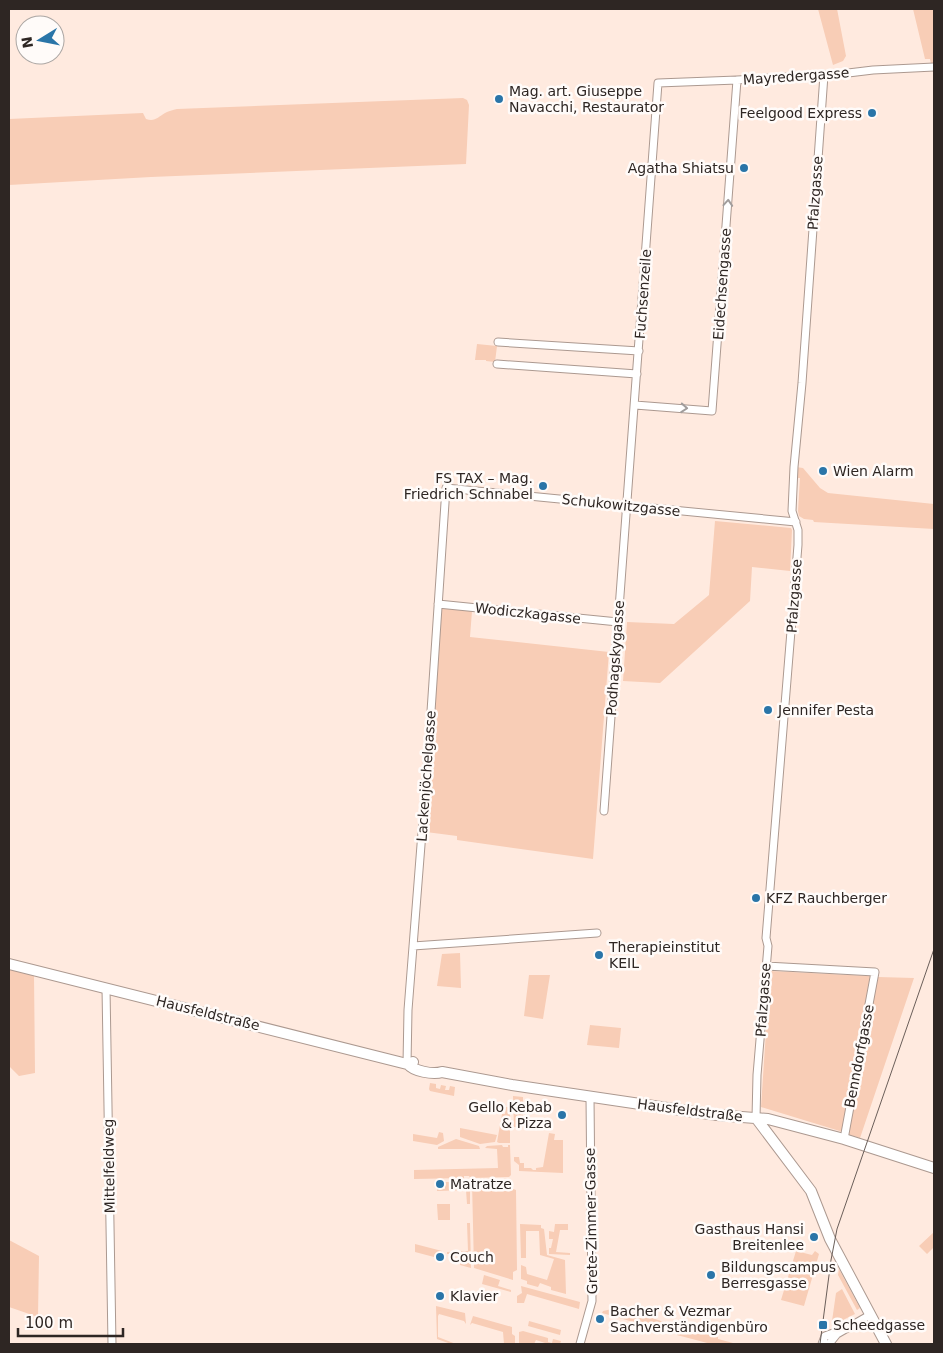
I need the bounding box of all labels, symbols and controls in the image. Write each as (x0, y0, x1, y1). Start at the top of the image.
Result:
north arrow (15, 15, 65, 65)
text: N (18, 35, 36, 49)
street label: Mayredergasse (742, 64, 850, 88)
place label: Mag. art. Giuseppe Navacchi, Restaurator (509, 83, 664, 115)
marker: Mag. art. Giuseppe Navacchi, Restaurator (493, 93, 505, 105)
place label: Feelgood Express (740, 105, 862, 121)
marker: Feelgood Express (866, 107, 878, 119)
street label: Pfalzgasse (804, 156, 826, 230)
place label: Agatha Shiatsu (628, 160, 734, 176)
marker: Agatha Shiatsu (738, 162, 750, 174)
one-way arrow (722, 198, 733, 206)
street label: Eidechsengasse (710, 227, 734, 341)
street label: Fuchsenzeile (632, 249, 654, 339)
one-way arrow (680, 403, 688, 414)
place label: Wien Alarm (833, 463, 914, 479)
marker: Wien Alarm (817, 465, 829, 477)
place label: FS TAX – Mag. Friedrich Schnabel (404, 470, 533, 502)
marker: FS TAX – Mag. Friedrich Schnabel (537, 480, 549, 492)
street label: Schukowitzgasse (561, 491, 681, 519)
street label: Pfalzgasse (783, 559, 805, 633)
street label: Wodiczkagasse (474, 599, 582, 627)
street label: Podhagskygasse (603, 600, 627, 716)
place label: Jennifer Pesta (777, 702, 874, 718)
marker: Jennifer Pesta (762, 704, 774, 716)
street label: Lackenjöchelgasse (413, 710, 439, 842)
place label: KFZ Rauchberger (766, 890, 887, 906)
marker: KFZ Rauchberger (750, 892, 762, 904)
place label: Therapieinstitut KEIL (608, 939, 721, 971)
marker: Therapieinstitut KEIL (593, 949, 605, 961)
street label: Pfalzgasse (752, 963, 774, 1037)
street label: Hausfeldstraße (155, 992, 261, 1034)
street label: Benndorfgasse (841, 1003, 877, 1109)
street label: Hausfeldstraße (636, 1096, 744, 1124)
place label: Gello Kebab & Pizza (468, 1099, 552, 1131)
marker: Gello Kebab & Pizza (556, 1109, 568, 1121)
street label: Mittelfeldweg (100, 1119, 118, 1213)
street label: Grete-Zimmer-Gasse (582, 1148, 600, 1294)
place label: Matratze (450, 1176, 512, 1192)
marker: Matratze (434, 1178, 446, 1190)
place label: Gasthaus Hansi Breitenlee (695, 1221, 804, 1253)
marker: Gasthaus Hansi Breitenlee (808, 1231, 820, 1243)
place label: Couch (450, 1249, 494, 1265)
marker: Couch (434, 1251, 446, 1263)
place label: Bildungscampus Berresgasse (721, 1259, 836, 1291)
marker: Bildungscampus Berresgasse (705, 1269, 717, 1281)
place label: Klavier (450, 1288, 498, 1304)
marker: Klavier (434, 1290, 446, 1302)
place label: Bacher & Vezmar Sachverständigenbüro (610, 1303, 768, 1335)
scale bar (18, 1306, 122, 1338)
marker: Bacher & Vezmar Sachverständigenbüro (594, 1313, 606, 1325)
text: 100 m (25, 1314, 73, 1332)
place label: Scheedgasse (833, 1317, 925, 1333)
marker: Scheedgasse (817, 1319, 829, 1331)

